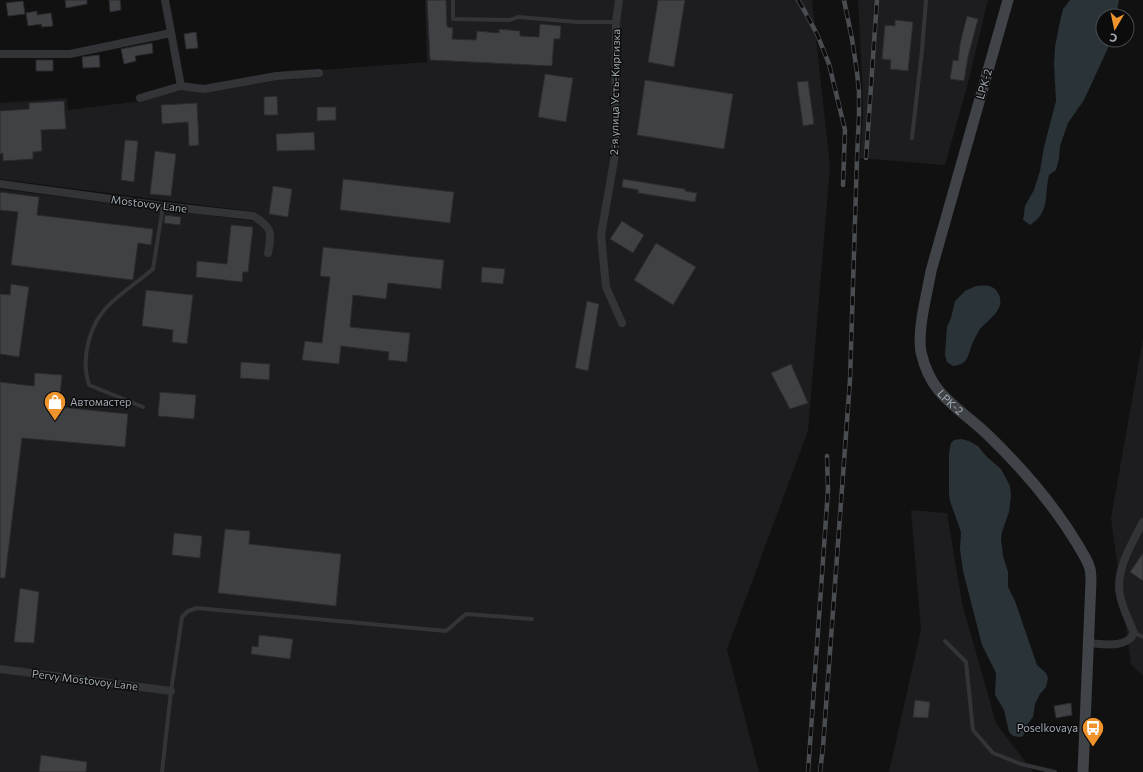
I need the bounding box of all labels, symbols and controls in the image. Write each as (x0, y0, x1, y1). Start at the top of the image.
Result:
north arrow (1095, 8, 1135, 48)
street label: 2-я улица Усть-Киргизка (607, 29, 622, 155)
text: С (1108, 31, 1118, 45)
street label: LPK-2 (973, 67, 994, 100)
street label: Mostovoy Lane (110, 192, 188, 215)
street label: LPK-2 (935, 387, 966, 417)
shop icon: Автомастер (42, 389, 68, 422)
place label: Автомастер (70, 395, 131, 408)
street label: Pervy Mostovoy Lane (31, 667, 139, 692)
bus stop icon: Poselkovaya (1080, 715, 1106, 748)
place label: Poselkovaya (1017, 721, 1078, 734)

